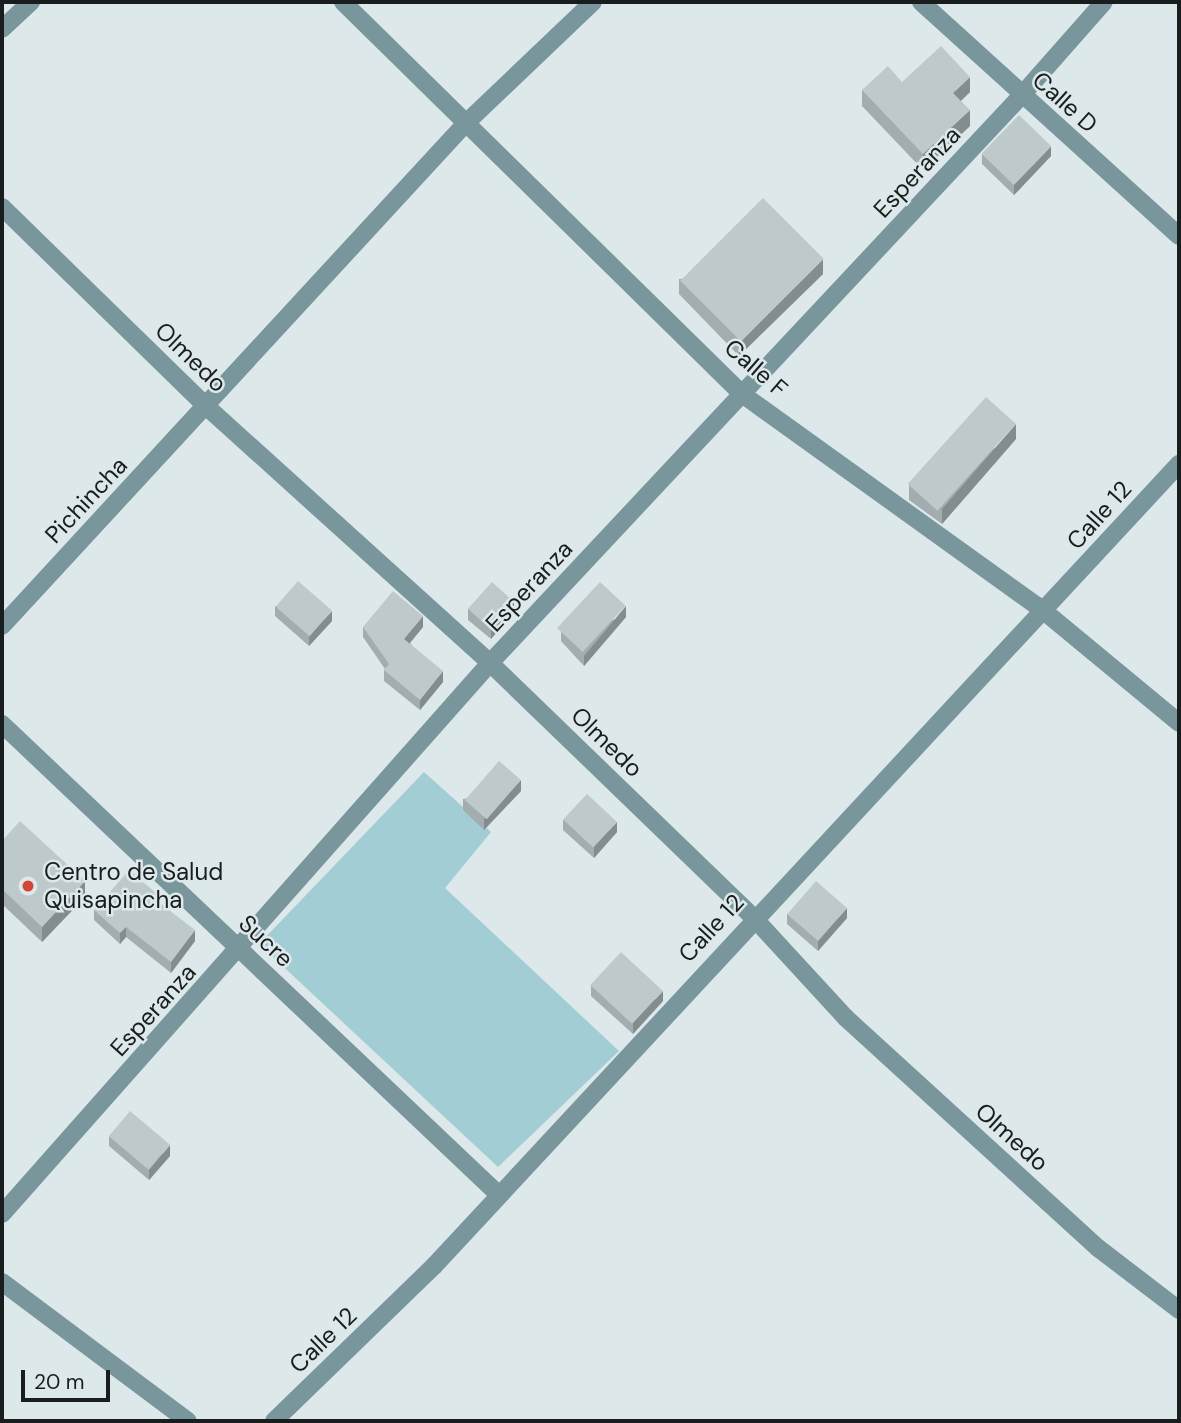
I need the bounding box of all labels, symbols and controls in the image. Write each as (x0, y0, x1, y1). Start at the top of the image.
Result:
street label: Calle D (1027, 65, 1103, 139)
street label: Esperanza (868, 120, 966, 224)
street label: Olmedo (149, 316, 233, 398)
street label: Calle F (719, 333, 793, 403)
street label: Pichincha (39, 451, 133, 549)
street label: Calle 12 (1061, 475, 1137, 555)
street label: Esperanza (480, 534, 578, 638)
street label: Olmedo (565, 701, 649, 783)
place label: Centro de Salud Quisapincha (44, 858, 223, 914)
marker: Centro de Salud Quisapincha (18, 876, 38, 896)
street label: Calle 12 (672, 888, 750, 968)
street label: Sucre (233, 909, 299, 973)
street label: Esperanza (104, 958, 202, 1062)
street label: Olmedo (970, 1097, 1054, 1177)
street label: Calle 12 (283, 1301, 363, 1379)
scale bar (24, 1356, 114, 1400)
text: 20 m (34, 1368, 85, 1396)

